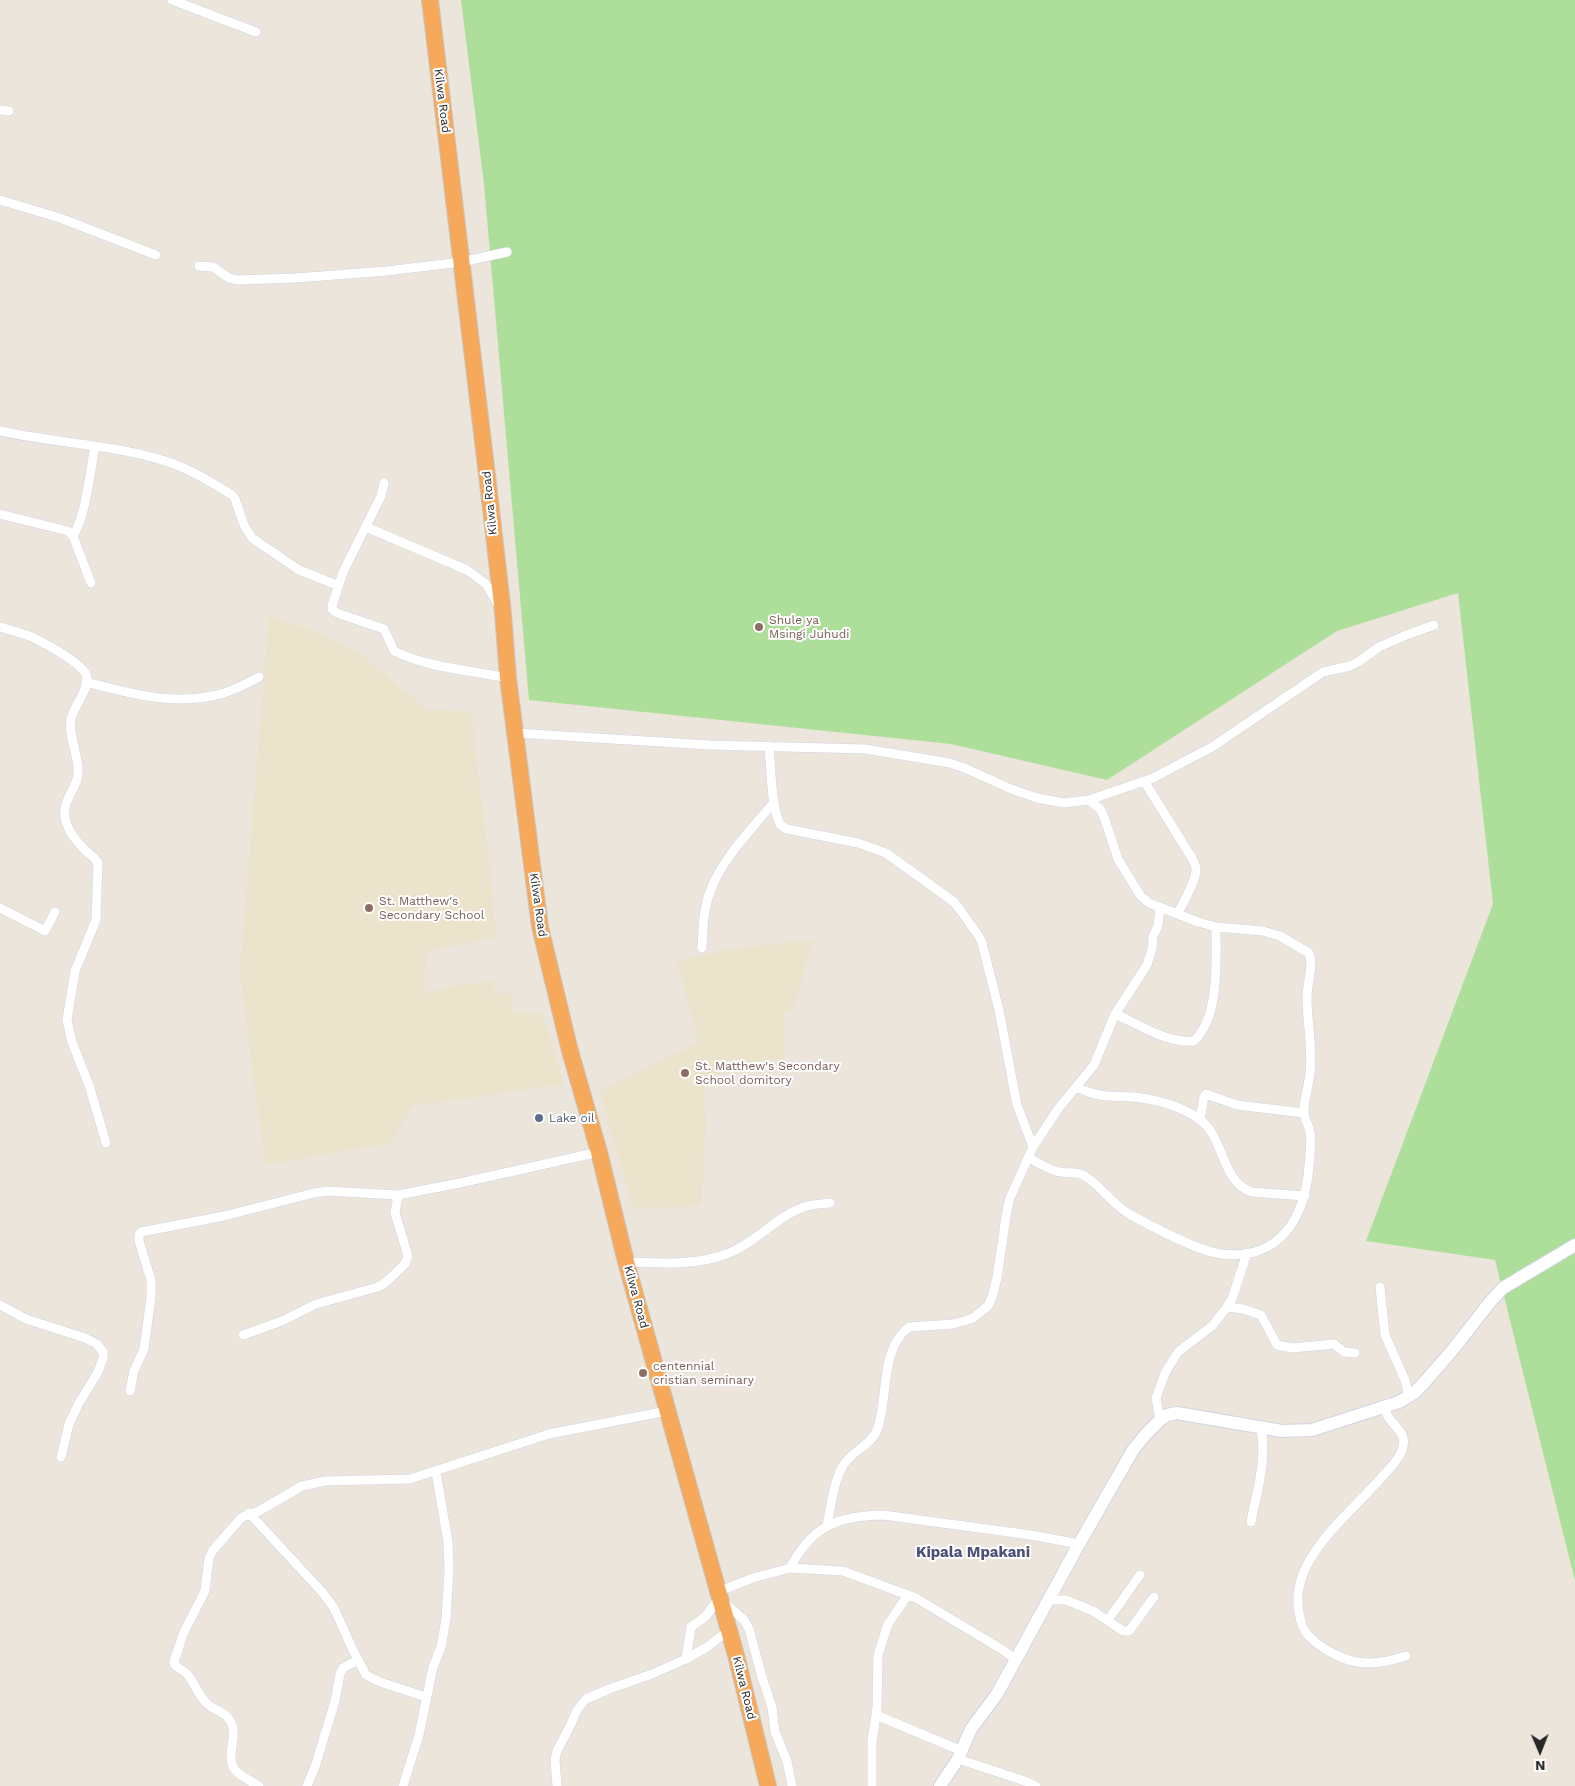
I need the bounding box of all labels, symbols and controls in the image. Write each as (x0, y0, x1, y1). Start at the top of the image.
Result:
street label: Kilwa Road (431, 68, 453, 134)
street label: Kilwa Road (479, 470, 501, 536)
place label: Shule ya Msingi Juhudi (769, 613, 849, 641)
marker: Shule ya Msingi Juhudi (753, 621, 765, 633)
street label: Kilwa Road (526, 872, 550, 938)
place label: St. Matthew's Secondary School (379, 894, 484, 922)
marker: St. Matthew's Secondary School (363, 902, 375, 914)
place label: St. Matthew's Secondary School domitory (695, 1059, 840, 1087)
marker: St. Matthew's Secondary School domitory (679, 1067, 691, 1079)
place label: Lake oil (549, 1111, 595, 1125)
marker: Lake oil (533, 1112, 545, 1124)
street label: Kilwa Road (621, 1264, 651, 1330)
place label: centennial cristian seminary (653, 1359, 754, 1387)
marker: centennial cristian seminary (637, 1367, 649, 1379)
district label: Kipala Mpakani (916, 1544, 1030, 1562)
street label: Kilwa Road (729, 1655, 759, 1721)
north arrow (1515, 1726, 1565, 1776)
text: N (1535, 1758, 1546, 1774)

